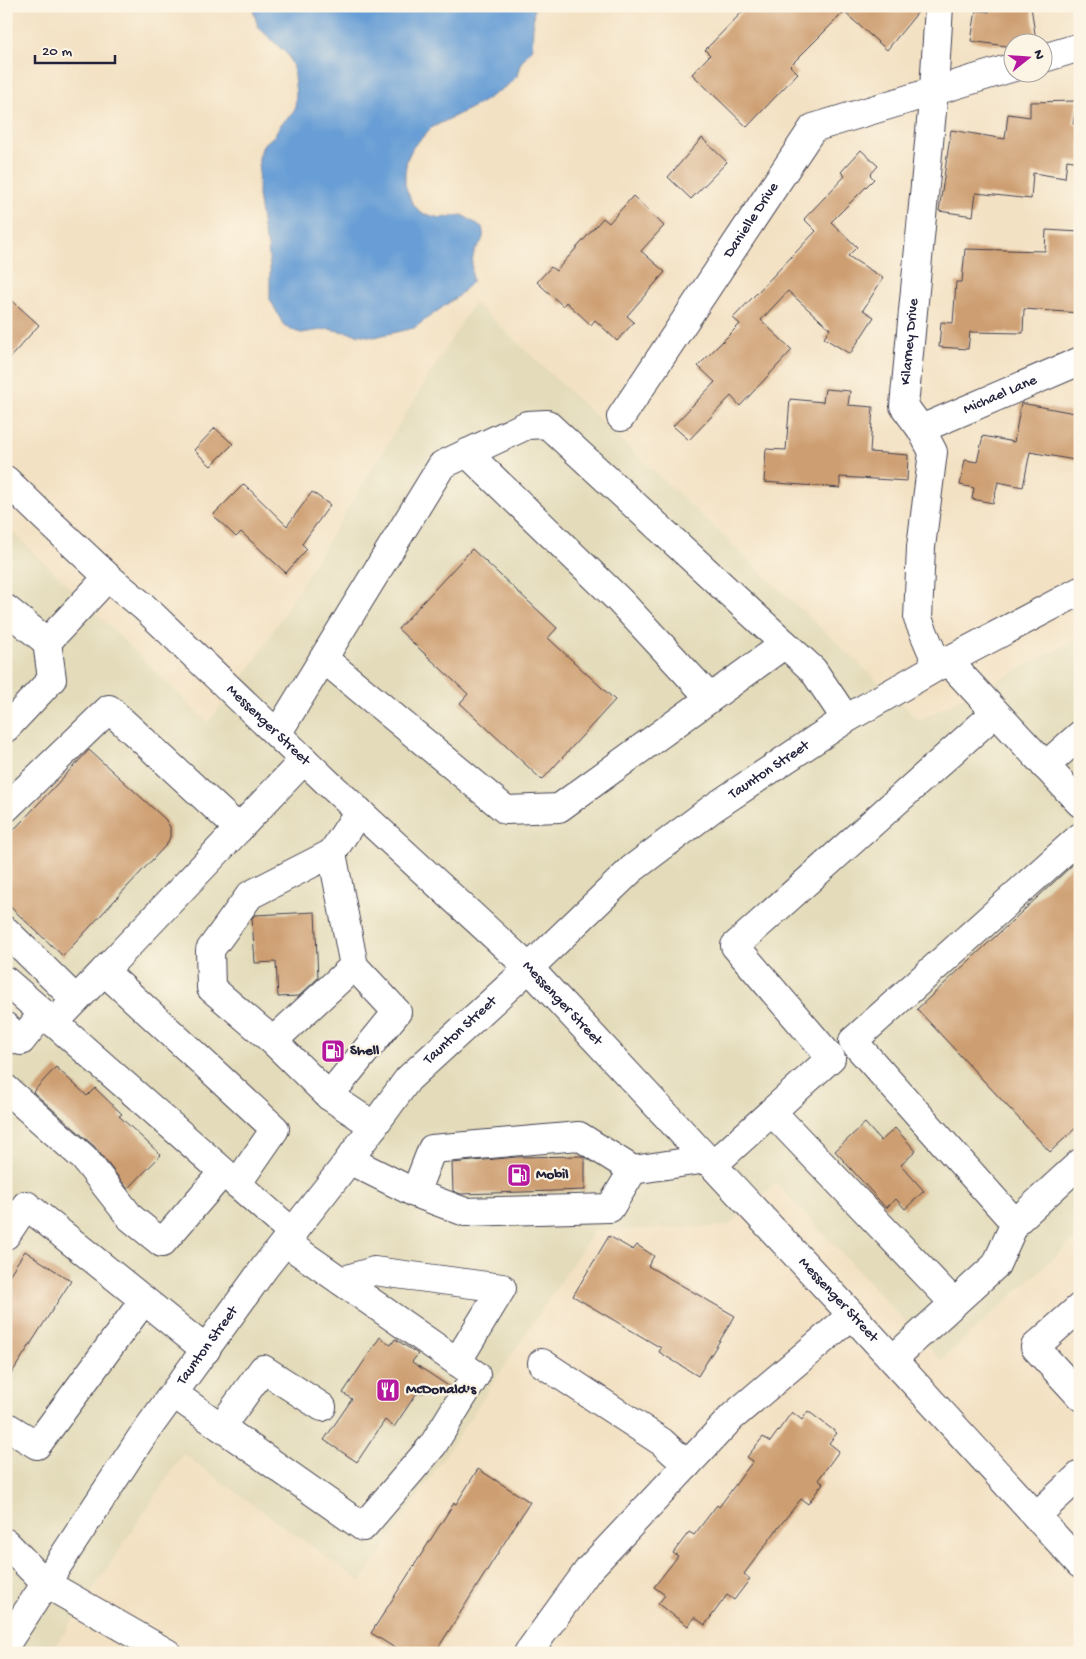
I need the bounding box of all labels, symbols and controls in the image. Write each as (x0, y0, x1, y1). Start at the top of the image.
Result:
scale bar (35, 32, 115, 64)
north arrow (1004, 32, 1054, 82)
text: 20 m (42, 43, 72, 61)
text: N (1029, 48, 1048, 62)
street label: Danielle Drive (719, 179, 783, 262)
street label: Kilarney Drive (897, 297, 923, 386)
street label: Michael Lane (960, 371, 1040, 419)
street label: Messenger Street (222, 681, 315, 771)
street label: Taunton Street (725, 736, 815, 804)
street label: Messenger Street (518, 957, 607, 1051)
street label: Taunton Street (419, 992, 502, 1070)
fuel station icon: Shell (320, 1038, 346, 1064)
place label: Shell (350, 1042, 380, 1060)
fuel station icon: Mobil (506, 1162, 532, 1188)
place label: Mobil (536, 1166, 569, 1184)
street label: Messenger Street (794, 1254, 883, 1348)
street label: Taunton Street (173, 1302, 243, 1390)
restaurant icon: McDonald's (375, 1377, 401, 1403)
place label: McDonald's (406, 1381, 477, 1399)

